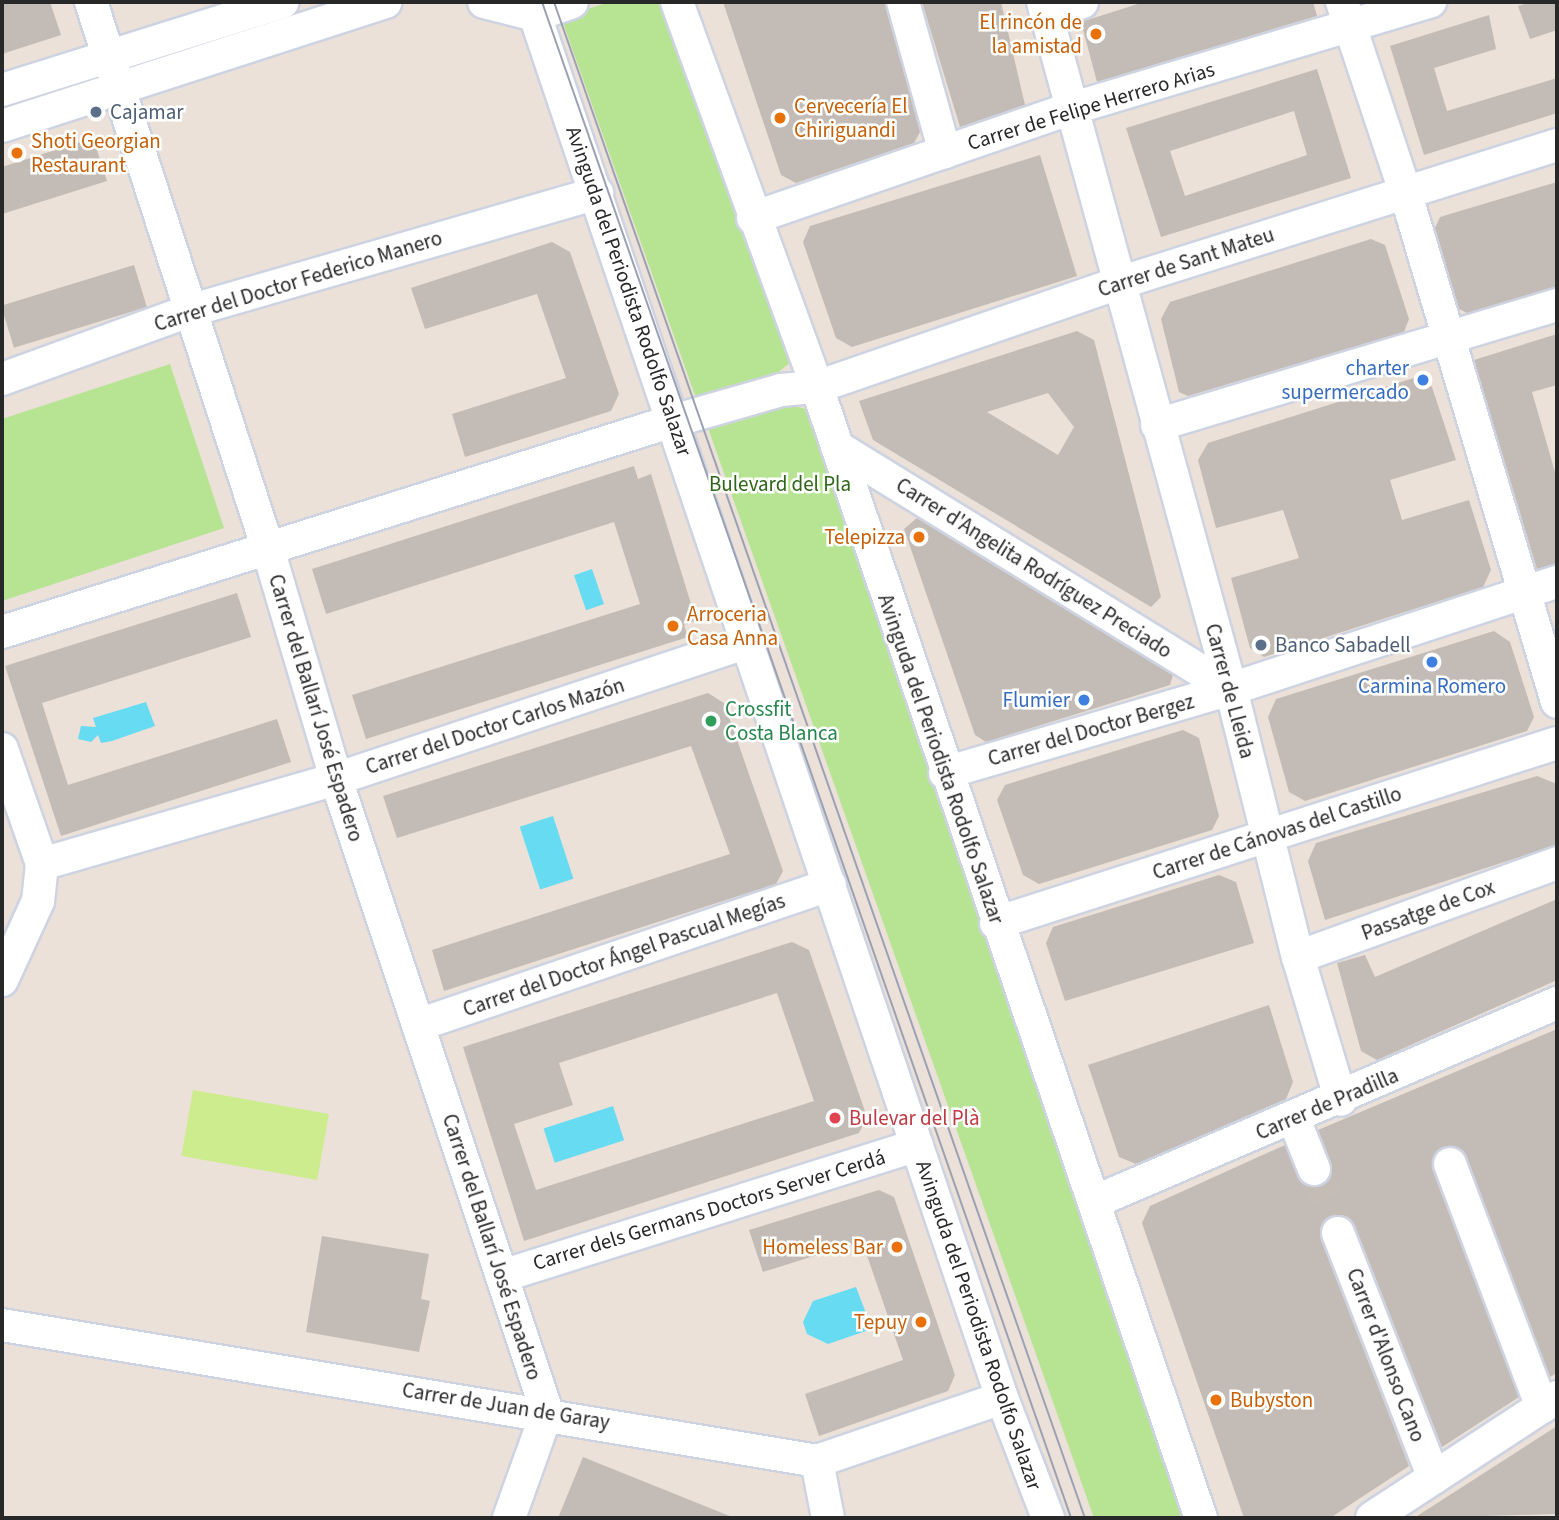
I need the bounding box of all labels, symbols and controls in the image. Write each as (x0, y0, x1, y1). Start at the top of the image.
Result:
place label: El rincón de la amistad (979, 9, 1082, 59)
marker: El rincón de la amistad (1088, 26, 1104, 42)
street label: Carrer de Felipe Herrero Arias (964, 56, 1218, 156)
place label: Cervecería El Chiriguandi (794, 93, 908, 143)
place label: Cajamar (110, 99, 184, 125)
marker: Cajamar (88, 104, 104, 120)
marker: Cervecería El Chiriguandi (772, 110, 788, 126)
street label: Avinguda del Periodista Rodolfo Salazar (561, 123, 697, 459)
place label: Shoti Georgian Restaurant (31, 128, 161, 178)
marker: Shoti Georgian Restaurant (9, 145, 25, 161)
street label: Carrer de Sant Mateu (1095, 222, 1277, 302)
street label: Carrer del Doctor Federico Manero (151, 225, 445, 337)
place label: charter supermercado (1282, 355, 1409, 405)
marker: charter supermercado (1415, 372, 1431, 388)
park label: Bulevard del Pla (709, 471, 851, 497)
street label: Carrer d'Angelita Rodríguez Preciado (891, 472, 1177, 664)
place label: Telepizza (824, 524, 905, 550)
marker: Telepizza (911, 529, 927, 545)
street label: Carrer del Ballarí José Espadero (263, 571, 369, 845)
street label: Avinguda del Periodista Rodolfo Salazar (873, 591, 1009, 927)
place label: Arroceria Casa Anna (687, 601, 778, 651)
marker: Arroceria Casa Anna (665, 618, 681, 634)
street label: Carrer de Lleida (1200, 621, 1260, 761)
place label: Banco Sabadell (1275, 632, 1411, 658)
marker: Banco Sabadell (1253, 637, 1269, 653)
marker: Carmina Romero (1424, 654, 1440, 670)
street label: Carrer del Doctor Carlos Mazón (362, 672, 628, 780)
place label: Carmina Romero (1358, 673, 1506, 699)
place label: Flumier (1003, 687, 1070, 713)
street label: Carrer del Doctor Bergez (985, 688, 1197, 772)
marker: Flumier (1076, 692, 1092, 708)
place label: Crossfit Costa Blanca (725, 696, 838, 746)
marker: Crossfit Costa Blanca (703, 713, 719, 729)
street label: Carrer de Cánovas del Castillo (1149, 781, 1405, 885)
street label: Passatge de Cox (1358, 874, 1498, 946)
street label: Carrer del Doctor Ángel Pascual Megías (460, 888, 788, 1022)
street label: Carrer de Pradilla (1252, 1063, 1402, 1145)
place label: Bulevar del Plà (849, 1105, 980, 1131)
marker: Bulevar del Plà (827, 1110, 843, 1126)
street label: Carrer del Ballarí José Espadero (437, 1111, 547, 1383)
street label: Carrer dels Germans Doctors Server Cerdá (530, 1144, 888, 1276)
street label: Avinguda del Periodista Rodolfo Salazar (911, 1157, 1047, 1493)
place label: Homeless Bar (762, 1234, 883, 1260)
marker: Homeless Bar (889, 1239, 905, 1255)
street label: Carrer d'Alonso Cano (1341, 1265, 1431, 1445)
place label: Tepuy (854, 1309, 907, 1335)
marker: Tepuy (913, 1314, 929, 1330)
street label: Carrer de Juan de Garay (400, 1377, 612, 1435)
place label: Bubyston (1230, 1387, 1313, 1413)
marker: Bubyston (1208, 1392, 1224, 1408)

